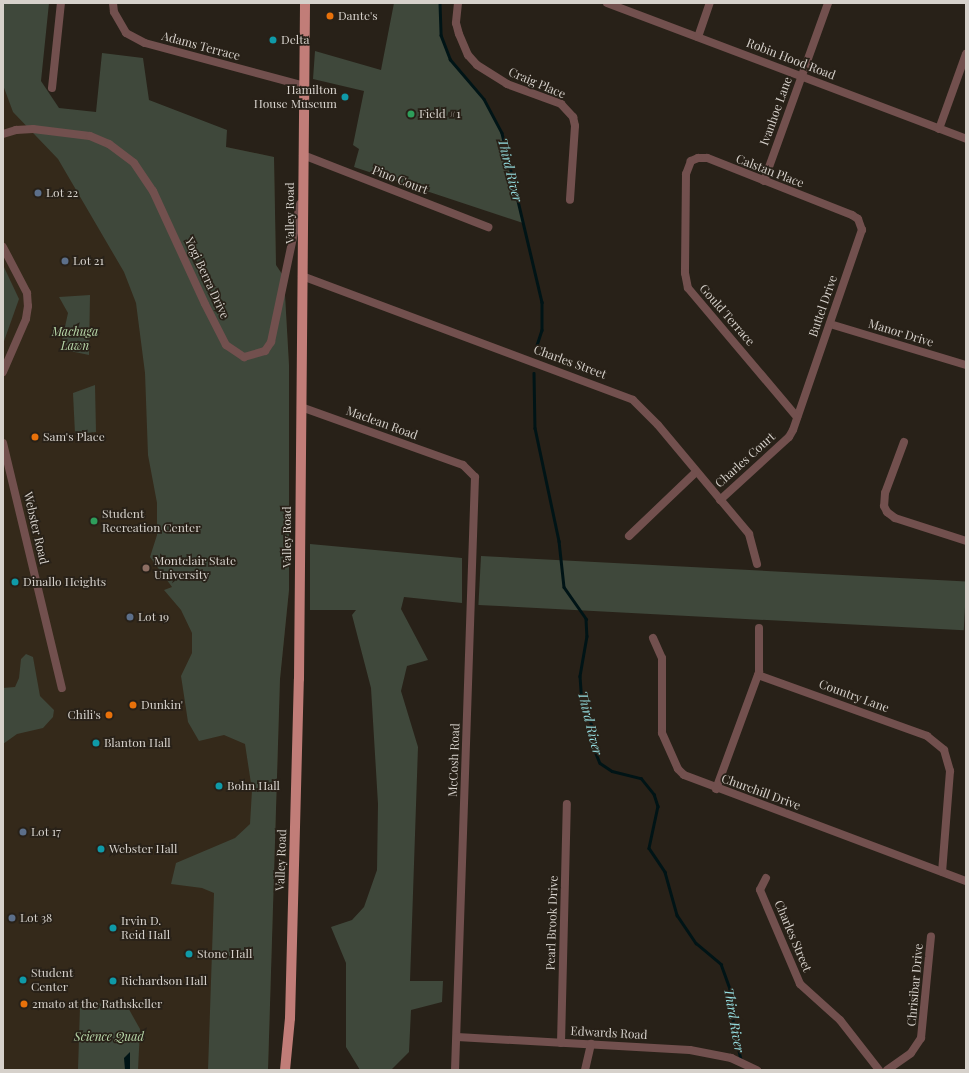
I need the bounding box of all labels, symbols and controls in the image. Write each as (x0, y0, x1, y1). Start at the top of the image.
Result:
place label: Dante's (338, 9, 378, 23)
marker: Dante's (325, 11, 335, 21)
street label: Adams Terrace (160, 29, 242, 63)
place label: Delta (281, 33, 309, 47)
marker: Delta (268, 35, 278, 45)
street label: Robin Hood Road (745, 35, 837, 83)
street label: Craig Place (506, 65, 568, 101)
street label: Ivanhoe Lane (757, 75, 795, 147)
place label: Hamilton House Museum (254, 83, 337, 111)
marker: Hamilton House Museum (340, 92, 350, 102)
place label: Field #1 (419, 107, 461, 121)
marker: Field #1 (406, 109, 416, 119)
water label: Third River (495, 137, 525, 203)
street label: Calstan Place (734, 151, 806, 191)
street label: Pino Court (370, 163, 430, 197)
street label: Valley Road (283, 182, 297, 244)
place label: Lot 22 (46, 186, 78, 200)
marker: Lot 22 (33, 188, 43, 198)
street label: Yogi Berra Drive (182, 235, 232, 321)
place label: Lot 21 (73, 254, 104, 268)
marker: Lot 21 (60, 256, 70, 266)
street label: Buttel Drive (806, 273, 840, 339)
street label: Gould Terrace (696, 281, 758, 349)
street label: Manor Drive (866, 316, 936, 350)
park label: Machuga Lawn (52, 325, 98, 353)
street label: Charles Street (532, 342, 608, 382)
street label: Maclean Road (344, 403, 420, 443)
street label: Charles Court (712, 429, 778, 491)
place label: Sam's Place (43, 430, 105, 444)
marker: Sam's Place (30, 432, 40, 442)
street label: Webster Road (21, 490, 51, 566)
street label: Valley Road (280, 506, 294, 568)
place label: Student Recreation Center (102, 507, 200, 535)
marker: Student Recreation Center (89, 516, 99, 526)
place label: Montclair State University (154, 554, 236, 582)
marker: Montclair State University (141, 563, 151, 573)
place label: Dinallo Heights (23, 575, 106, 589)
marker: Dinallo Heights (10, 577, 20, 587)
place label: Lot 19 (138, 610, 169, 624)
marker: Lot 19 (125, 612, 135, 622)
street label: Country Lane (817, 677, 891, 715)
water label: Third River (575, 690, 605, 756)
place label: Dunkin' (141, 698, 183, 712)
marker: Dunkin' (128, 700, 138, 710)
place label: Chili's (68, 708, 101, 722)
marker: Chili's (104, 710, 114, 720)
street label: McCosh Road (446, 723, 462, 797)
place label: Blanton Hall (104, 736, 171, 750)
marker: Blanton Hall (91, 738, 101, 748)
street label: Churchill Drive (720, 771, 802, 813)
place label: Bohn Hall (227, 779, 280, 793)
marker: Bohn Hall (214, 781, 224, 791)
place label: Lot 17 (31, 825, 61, 839)
marker: Lot 17 (18, 827, 28, 837)
street label: Valley Road (273, 829, 289, 891)
place label: Webster Hall (109, 842, 178, 856)
marker: Webster Hall (96, 844, 106, 854)
street label: Pearl Brook Drive (543, 875, 561, 971)
street label: Charles Street (771, 898, 815, 974)
place label: Lot 38 (20, 911, 53, 925)
marker: Lot 38 (7, 913, 17, 923)
place label: Irvin D. Reid Hall (121, 914, 170, 942)
marker: Irvin D. Reid Hall (108, 923, 118, 933)
street label: Chrisibar Drive (904, 943, 926, 1027)
place label: Stone Hall (197, 947, 252, 961)
marker: Stone Hall (184, 949, 194, 959)
place label: Student Center (31, 966, 73, 994)
place label: Richardson Hall (121, 974, 207, 988)
marker: Student Center (18, 975, 28, 985)
marker: Richardson Hall (108, 976, 118, 986)
water label: Third River (721, 987, 747, 1053)
place label: 2mato at the Rathskeller (32, 997, 163, 1011)
marker: 2mato at the Rathskeller (19, 999, 29, 1009)
street label: Edwards Road (570, 1024, 648, 1042)
park label: Science Quad (74, 1030, 144, 1044)

